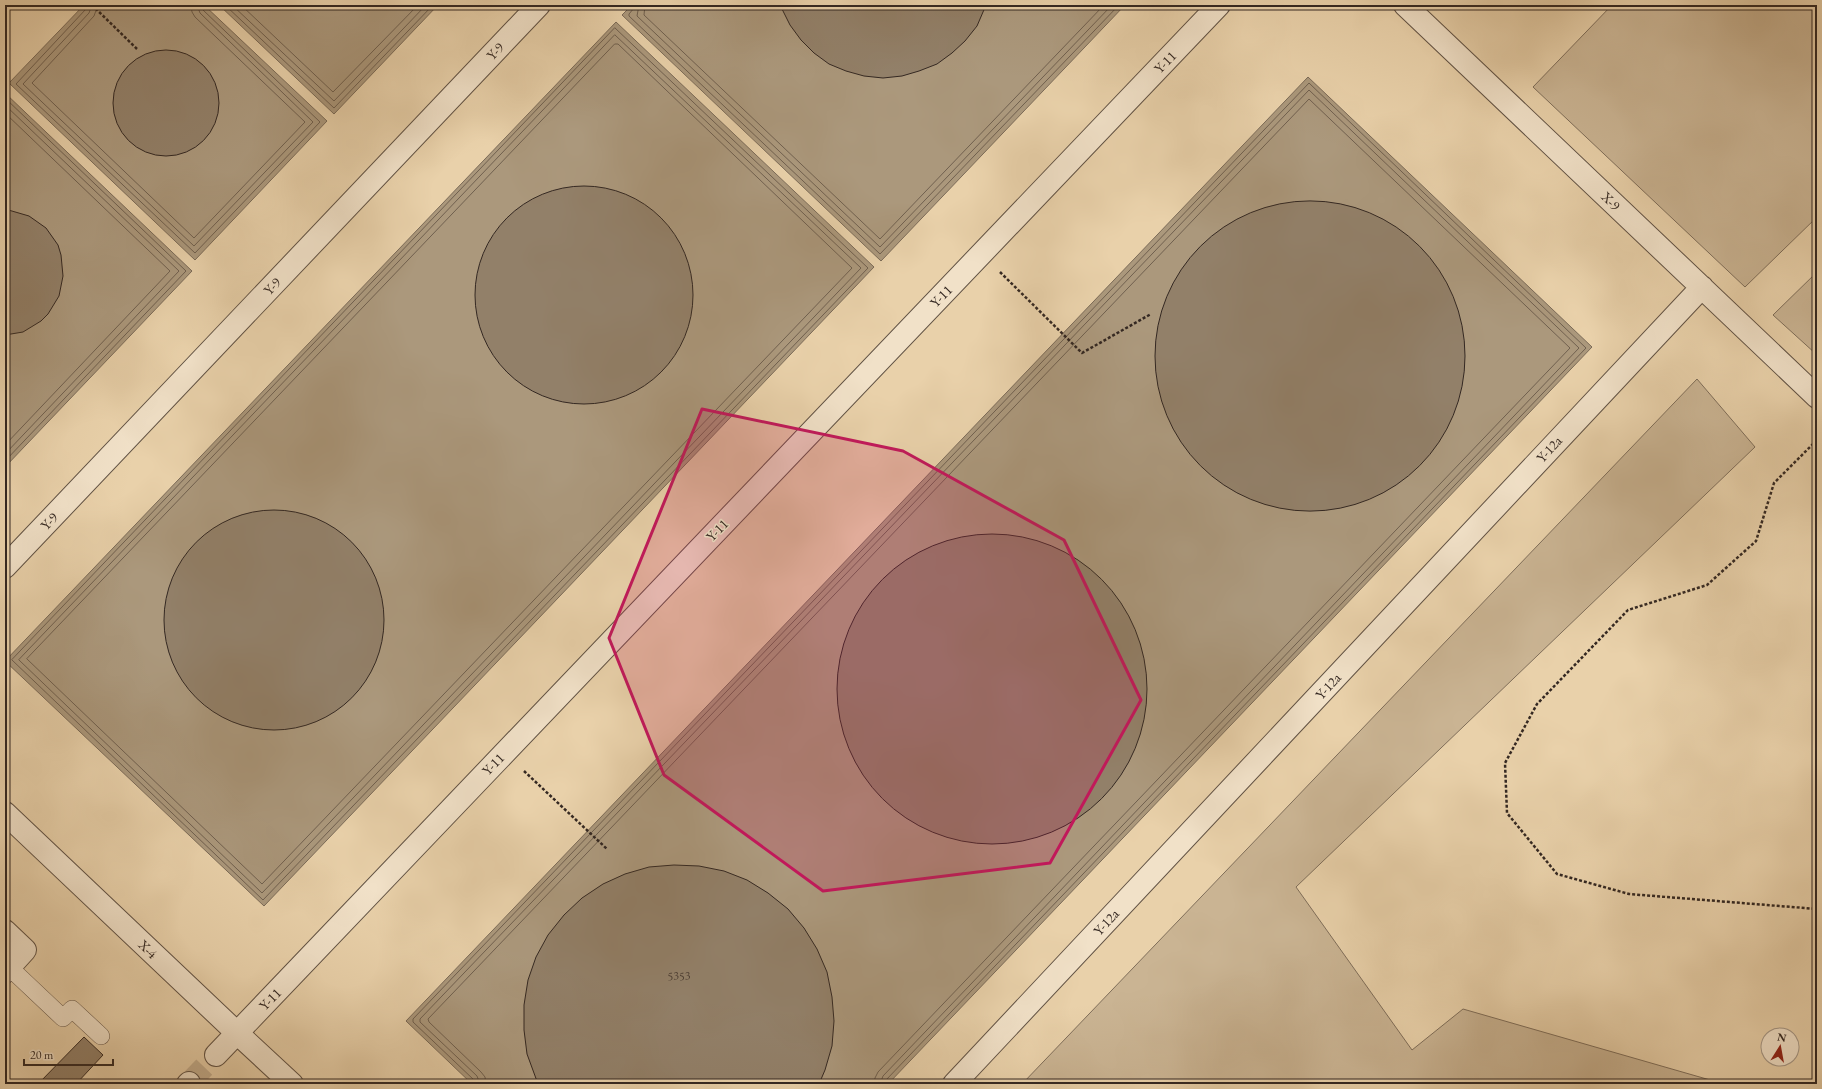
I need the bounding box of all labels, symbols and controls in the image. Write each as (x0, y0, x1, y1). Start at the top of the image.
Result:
street label: Y-9 (482, 38, 508, 64)
street label: Y-11 (1150, 47, 1180, 77)
street label: X-9 (1597, 187, 1625, 215)
street label: Y-9 (259, 273, 285, 299)
street label: Y-11 (926, 281, 956, 311)
street label: Y-12a (1532, 432, 1566, 466)
street label: Y-9 (36, 508, 62, 534)
street label: Y-11 (702, 515, 732, 545)
street label: Y-12a (1311, 669, 1345, 703)
street label: Y-11 (478, 749, 508, 779)
street label: Y-12a (1089, 905, 1123, 939)
street label: X-4 (134, 935, 162, 963)
house number: 5353 (667, 968, 691, 984)
street label: Y-11 (255, 984, 285, 1014)
north arrow (1760, 1027, 1800, 1067)
text: N (1776, 1029, 1788, 1045)
scale bar (24, 1041, 113, 1067)
text: 20 m (30, 1047, 54, 1063)

